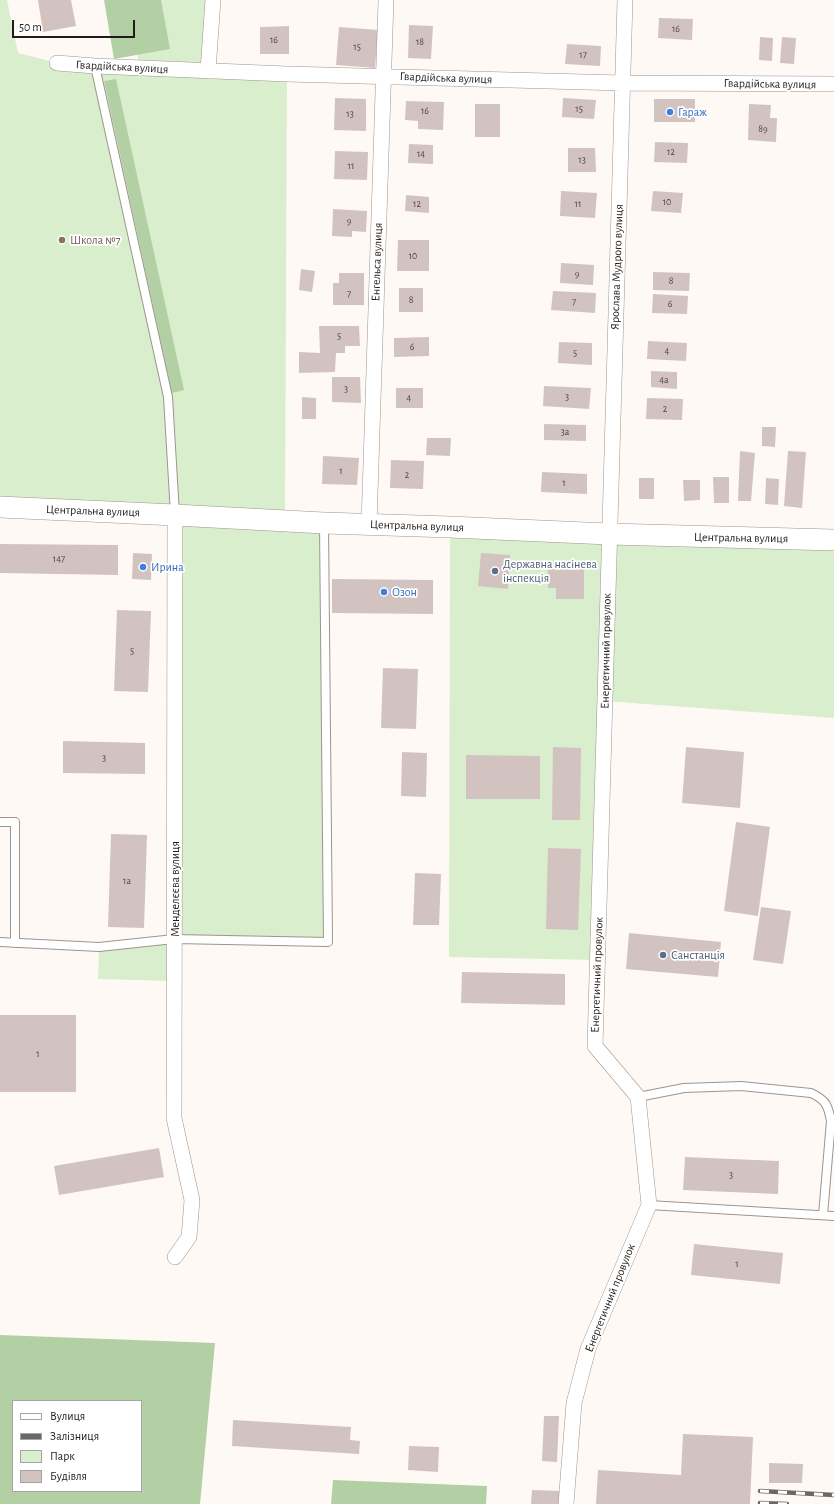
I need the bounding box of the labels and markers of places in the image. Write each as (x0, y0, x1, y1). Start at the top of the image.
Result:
place label: Гараж (678, 105, 707, 119)
marker: Гараж (665, 107, 675, 117)
place label: Школа №7 (70, 233, 121, 247)
marker: Школа №7 (57, 235, 67, 245)
place label: Державна насiнева iнспекцiя (503, 557, 597, 585)
place label: Ирина (151, 560, 184, 574)
marker: Ирина (138, 562, 148, 572)
marker: Державна насiнева iнспекцiя (490, 566, 500, 576)
place label: Озон (392, 585, 417, 599)
marker: Озон (379, 587, 389, 597)
place label: Санстанція (671, 948, 725, 962)
marker: Санстанція (658, 950, 668, 960)

